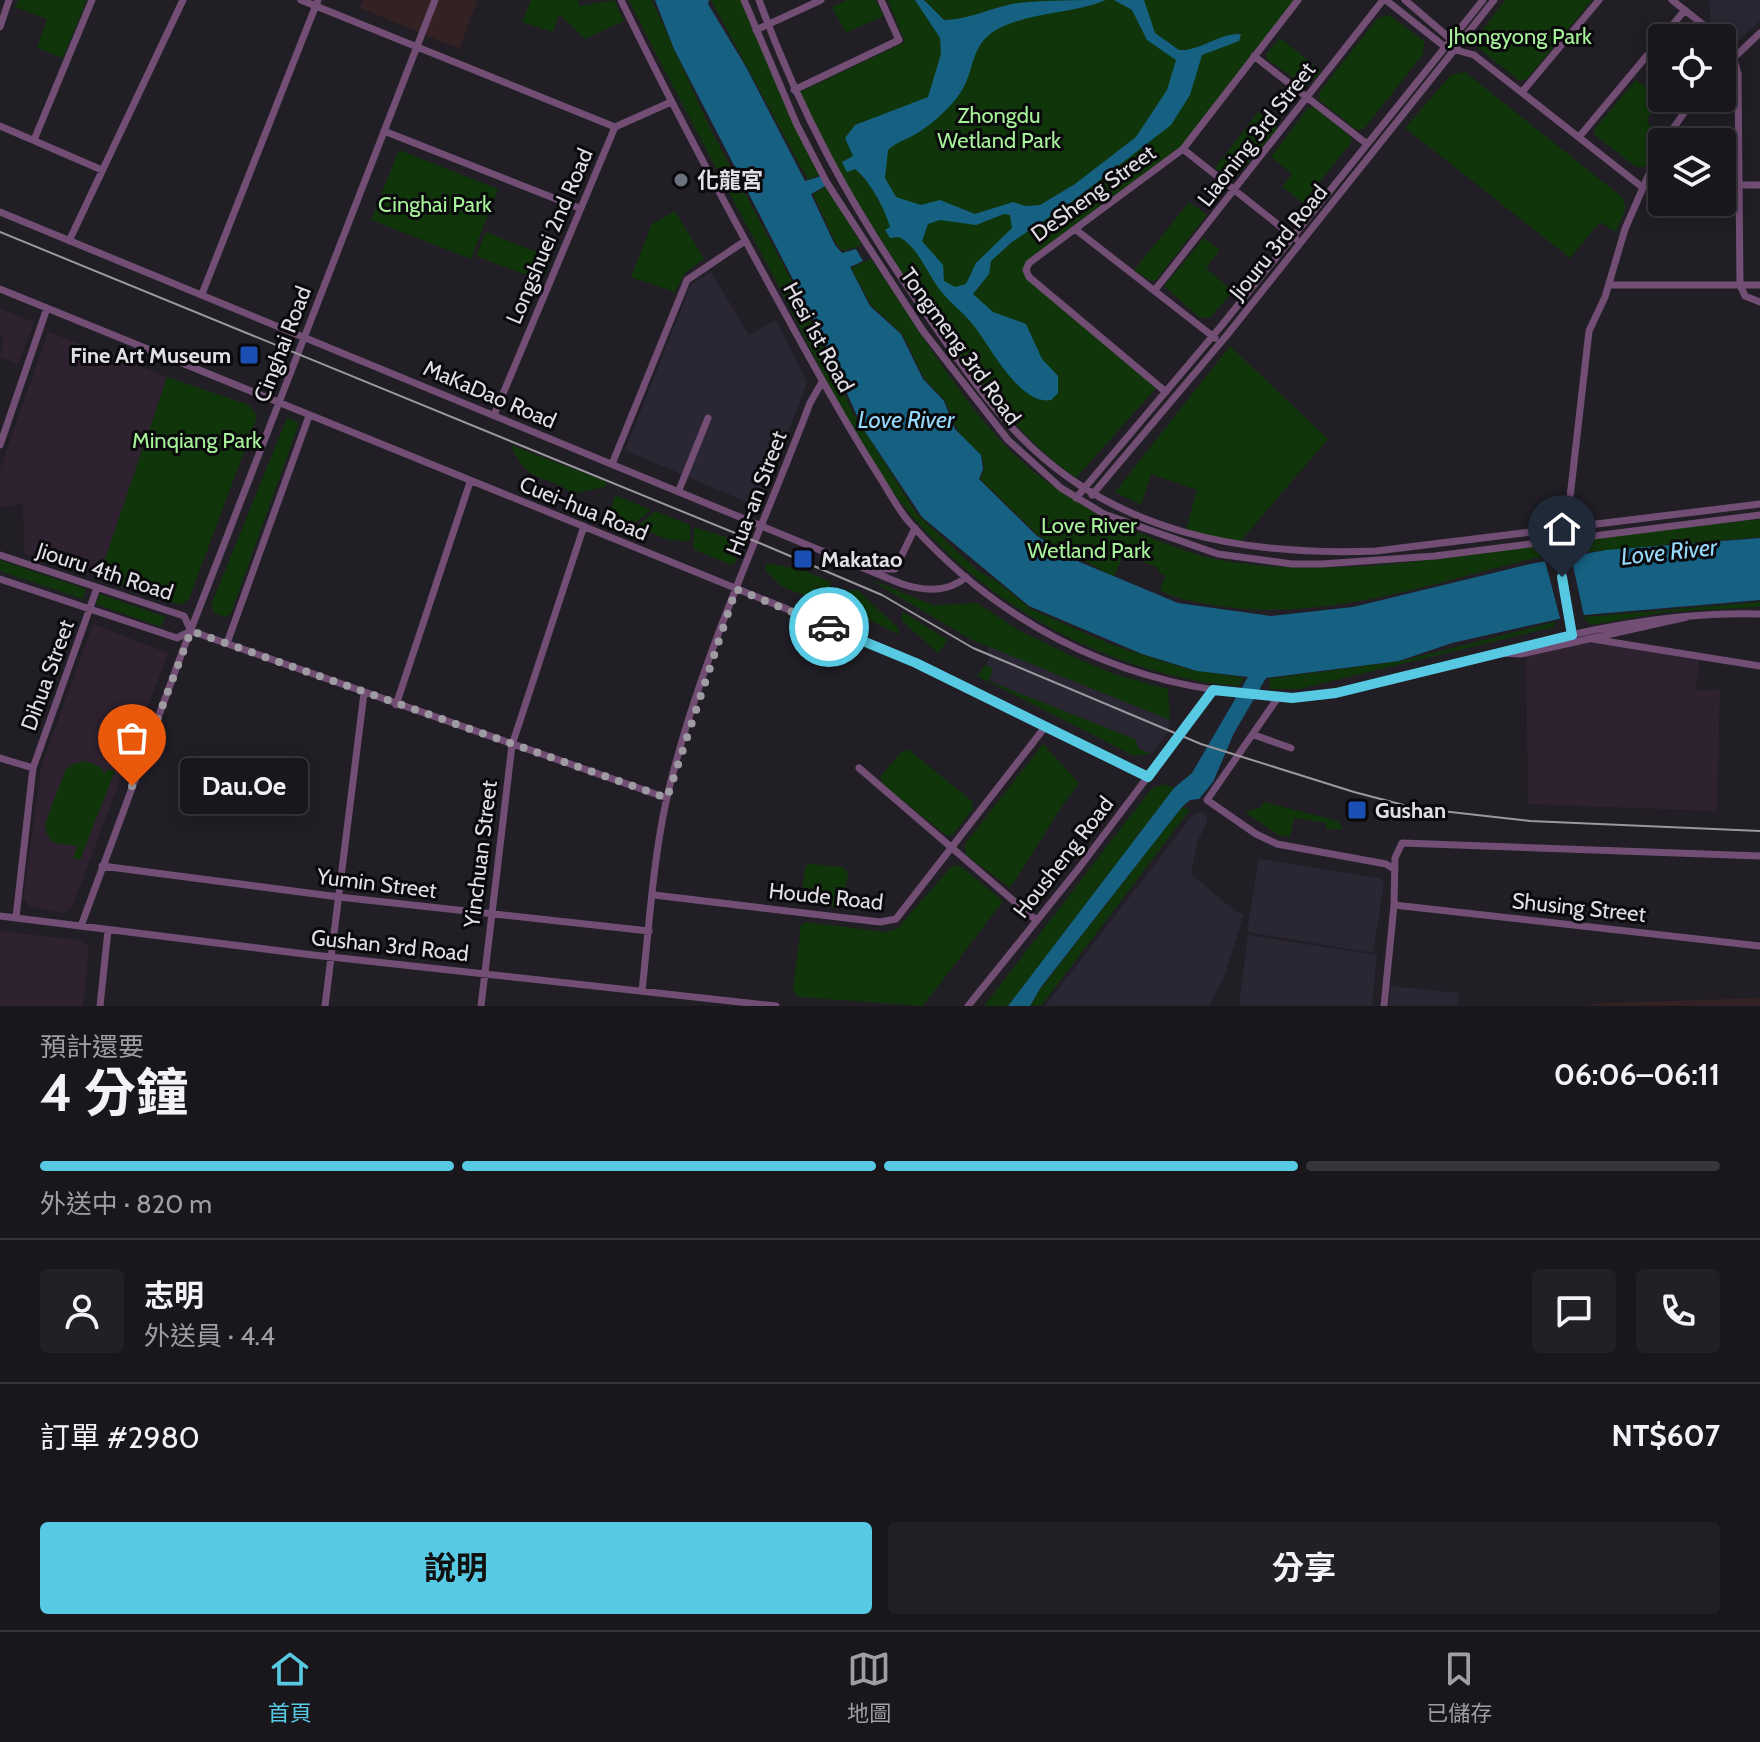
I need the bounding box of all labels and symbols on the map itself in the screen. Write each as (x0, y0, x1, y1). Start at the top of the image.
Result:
park label: Jhongyong Park (1447, 23, 1592, 50)
street label: Liaoning 3rd Street (1192, 56, 1322, 212)
park label: Zhongdu Wetland Park (937, 102, 1061, 154)
street label: DeSheng Street (1026, 139, 1161, 248)
street label: Longshuei 2nd Road (500, 144, 599, 328)
place label: 化龍宮 (697, 167, 763, 194)
marker: 化龍宮 (672, 171, 690, 189)
street label: Jiouru 3rd Road (1223, 179, 1333, 306)
park label: Cinghai Park (378, 191, 492, 218)
street label: Tongmeng 3rd Road (895, 262, 1027, 430)
street label: Hesi 1st Road (777, 278, 860, 397)
street label: Cinghai Road (248, 282, 317, 406)
place label: Fine Art Museum (70, 342, 231, 369)
marker: Fine Art Museum (238, 344, 260, 366)
street label: MaKaDao Road (419, 354, 560, 435)
water label: Love River (858, 405, 956, 434)
park label: Minqiang Park (132, 427, 262, 454)
street label: Hua-an Street (720, 427, 793, 559)
street label: Cuei-hua Road (515, 470, 652, 547)
pin (1528, 495, 1596, 577)
park label: Love River Wetland Park (1027, 512, 1151, 564)
water label: Love River (1619, 532, 1720, 571)
street label: Jiouru 4th Road (32, 536, 176, 606)
place label: Makatao (821, 546, 903, 573)
marker: Makatao (792, 548, 814, 570)
courier (789, 587, 869, 667)
street label: Dihua Street (15, 616, 80, 734)
pin (98, 704, 166, 786)
callout: Dau.Oe (180, 758, 308, 814)
street label: Yinchuan Street (458, 778, 503, 930)
street label: Housheng Road (1007, 791, 1119, 924)
place label: Gushan (1375, 797, 1446, 824)
marker: Gushan (1346, 799, 1368, 821)
street label: Yumin Street (315, 863, 439, 904)
street label: Houde Road (767, 877, 885, 916)
street label: Shusing Street (1511, 887, 1648, 928)
street label: Gushan 3rd Road (310, 924, 470, 967)

